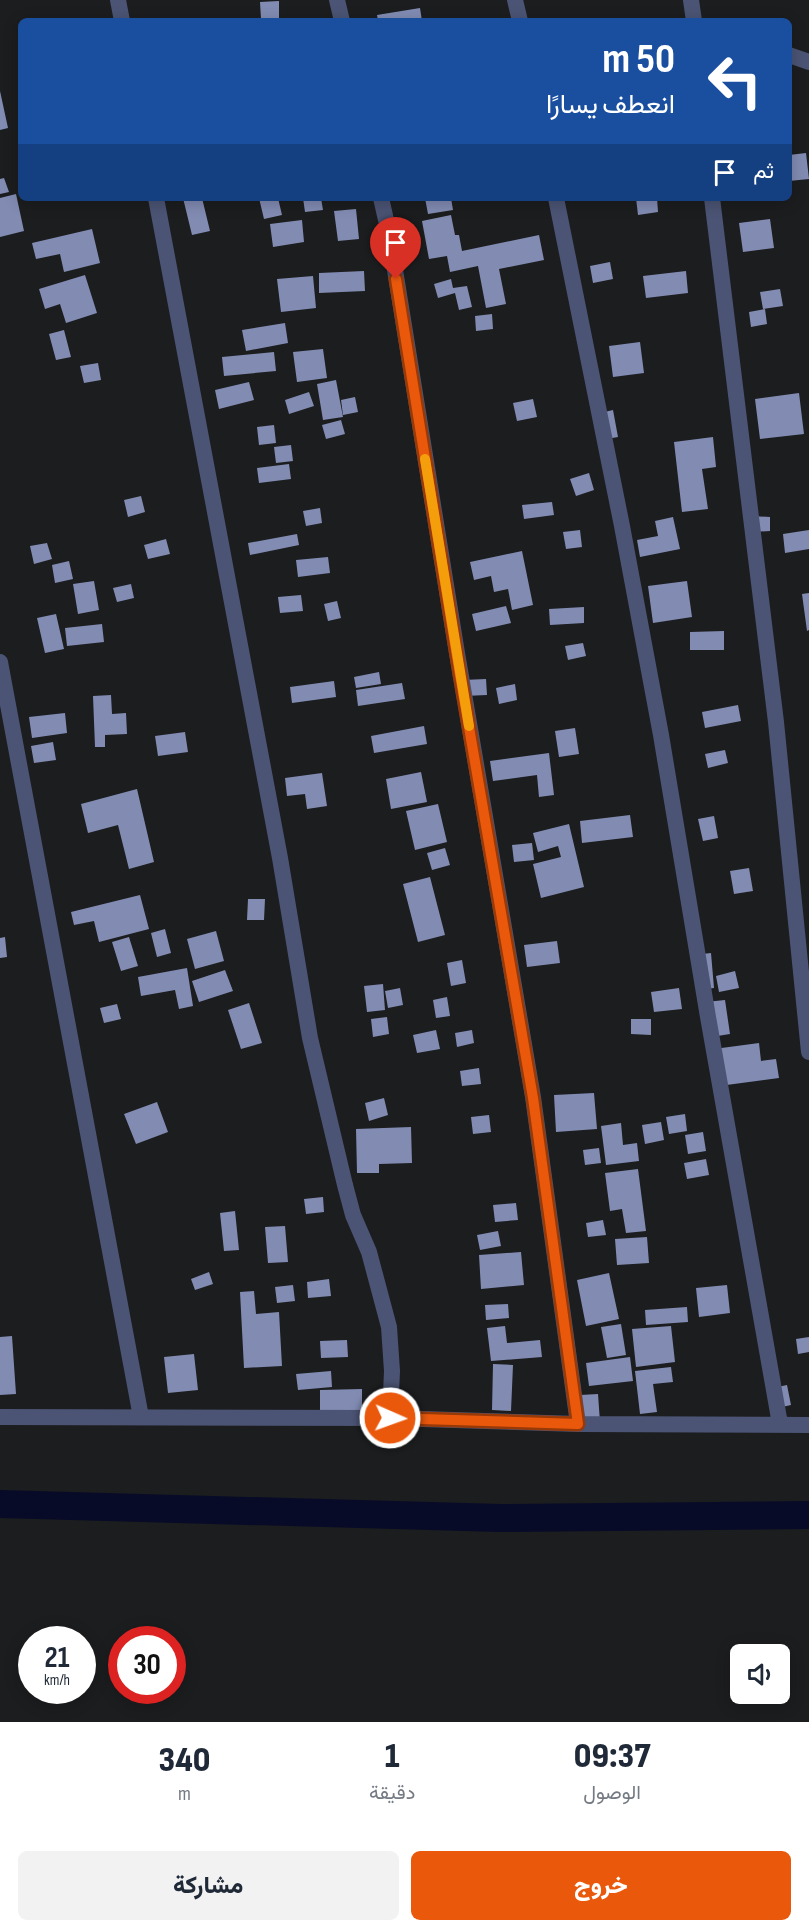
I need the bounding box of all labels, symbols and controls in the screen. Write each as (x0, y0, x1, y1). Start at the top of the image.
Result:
text: 50 m (602, 34, 675, 85)
icon: left (696, 42, 774, 120)
text: انعطف يسارًا (546, 89, 675, 121)
icon: arrive (708, 156, 741, 189)
text: ثم (753, 158, 774, 185)
pin (370, 217, 421, 279)
icon: arrive (379, 226, 412, 259)
position arrow (358, 1386, 422, 1450)
speed limit sign: 30 (108, 1626, 186, 1704)
text: 21 (45, 1640, 69, 1676)
map controls (730, 1644, 790, 1704)
button: sound (730, 1644, 790, 1704)
text: km/h (44, 1671, 70, 1690)
text: 1 (385, 1735, 399, 1778)
text: 09:37 (574, 1735, 650, 1778)
text: 340 (159, 1739, 210, 1782)
text: دقيقة (369, 1781, 415, 1805)
text: الوصول (583, 1781, 641, 1805)
text: m (178, 1782, 191, 1806)
button: مشاركة (18, 1851, 399, 1920)
button: خروج (411, 1851, 791, 1920)

